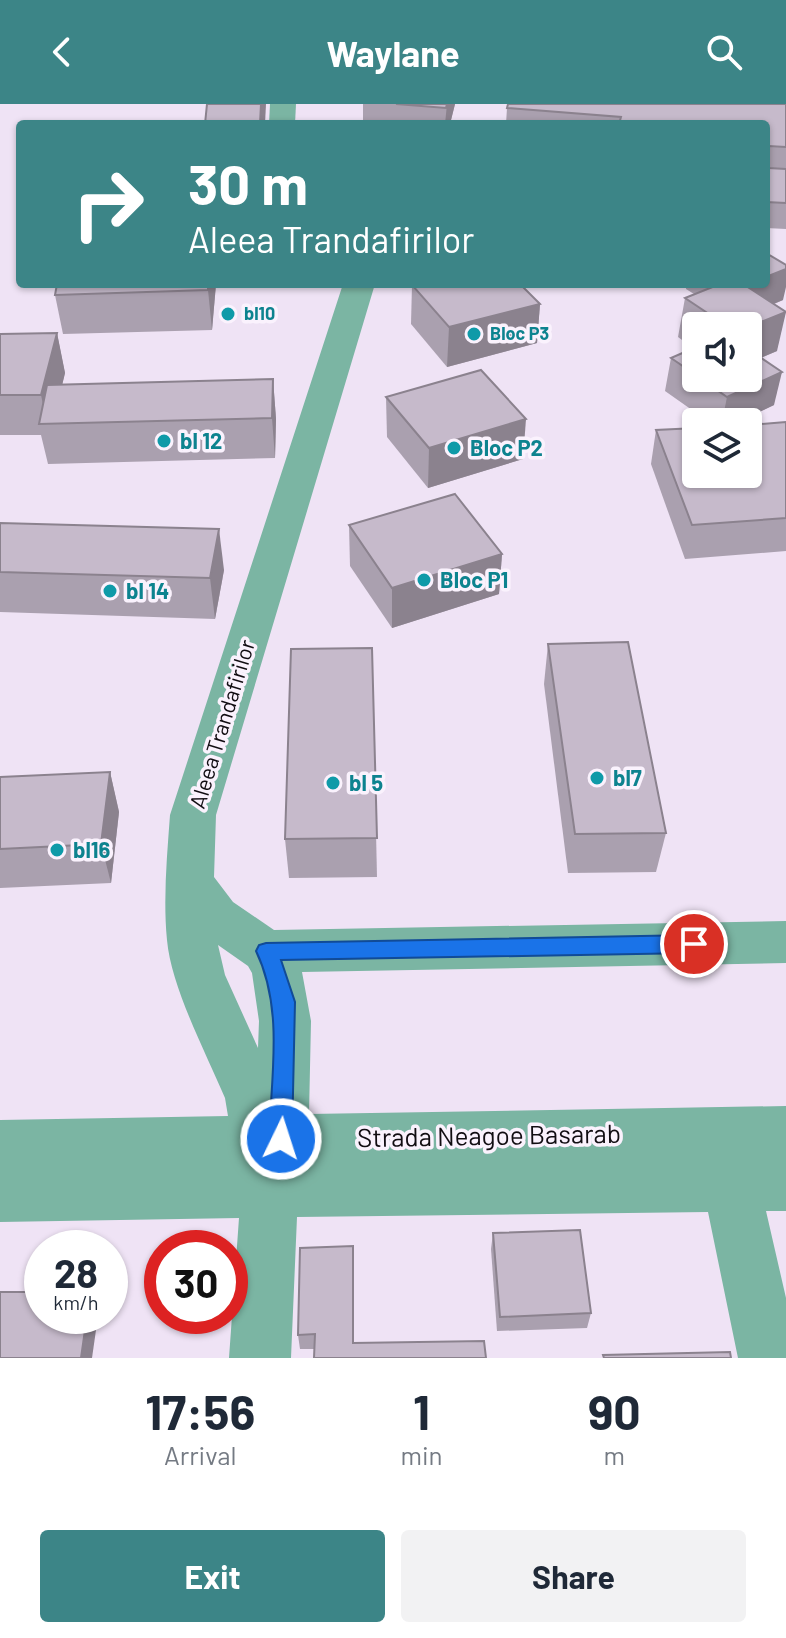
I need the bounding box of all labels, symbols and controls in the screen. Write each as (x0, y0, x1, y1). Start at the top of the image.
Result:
icon: back (40, 30, 84, 74)
icon: search (702, 30, 746, 74)
text: Waylane (326, 31, 460, 74)
text: 30 m (188, 149, 308, 216)
icon: right (56, 152, 160, 256)
text: Aleea Trandafirilor (188, 217, 474, 260)
place label: bl10 (244, 302, 275, 324)
marker: bl10 (219, 305, 237, 323)
map controls (682, 312, 762, 488)
button: sound (682, 312, 762, 392)
place label: Bloc P3 (490, 322, 549, 344)
marker: Bloc P3 (465, 325, 483, 343)
button: layers (682, 408, 762, 488)
place label: bl 12 (180, 427, 222, 453)
marker: bl 12 (155, 432, 173, 450)
place label: Bloc P2 (470, 434, 543, 460)
marker: Bloc P2 (445, 439, 463, 457)
place label: Bloc P1 (440, 566, 508, 592)
marker: Bloc P1 (415, 571, 433, 589)
place label: bl 14 (126, 577, 169, 603)
marker: bl 14 (101, 582, 119, 600)
street label: Aleea Trandafirilor (183, 636, 259, 811)
place label: bl7 (613, 764, 642, 790)
place label: bl 5 (349, 769, 383, 795)
marker: bl7 (588, 769, 606, 787)
marker: bl 5 (324, 774, 342, 792)
place label: bl16 (73, 836, 111, 862)
marker: bl16 (48, 841, 66, 859)
pin (660, 910, 728, 978)
icon: arrive (672, 922, 716, 966)
position arrow (239, 1097, 323, 1181)
street label: Strada Neagoe Basarab (357, 1117, 621, 1152)
speed limit sign: 30 (144, 1230, 248, 1334)
text: 28 (54, 1248, 98, 1296)
text: km/h (53, 1290, 99, 1314)
text: 17:56 (145, 1382, 255, 1440)
text: 1 (413, 1382, 430, 1440)
text: 90 (588, 1382, 641, 1440)
text: Arrival (164, 1439, 237, 1470)
text: min (400, 1439, 443, 1470)
text: m (604, 1439, 625, 1470)
button: Exit (40, 1530, 385, 1622)
button: Share (401, 1530, 746, 1622)

